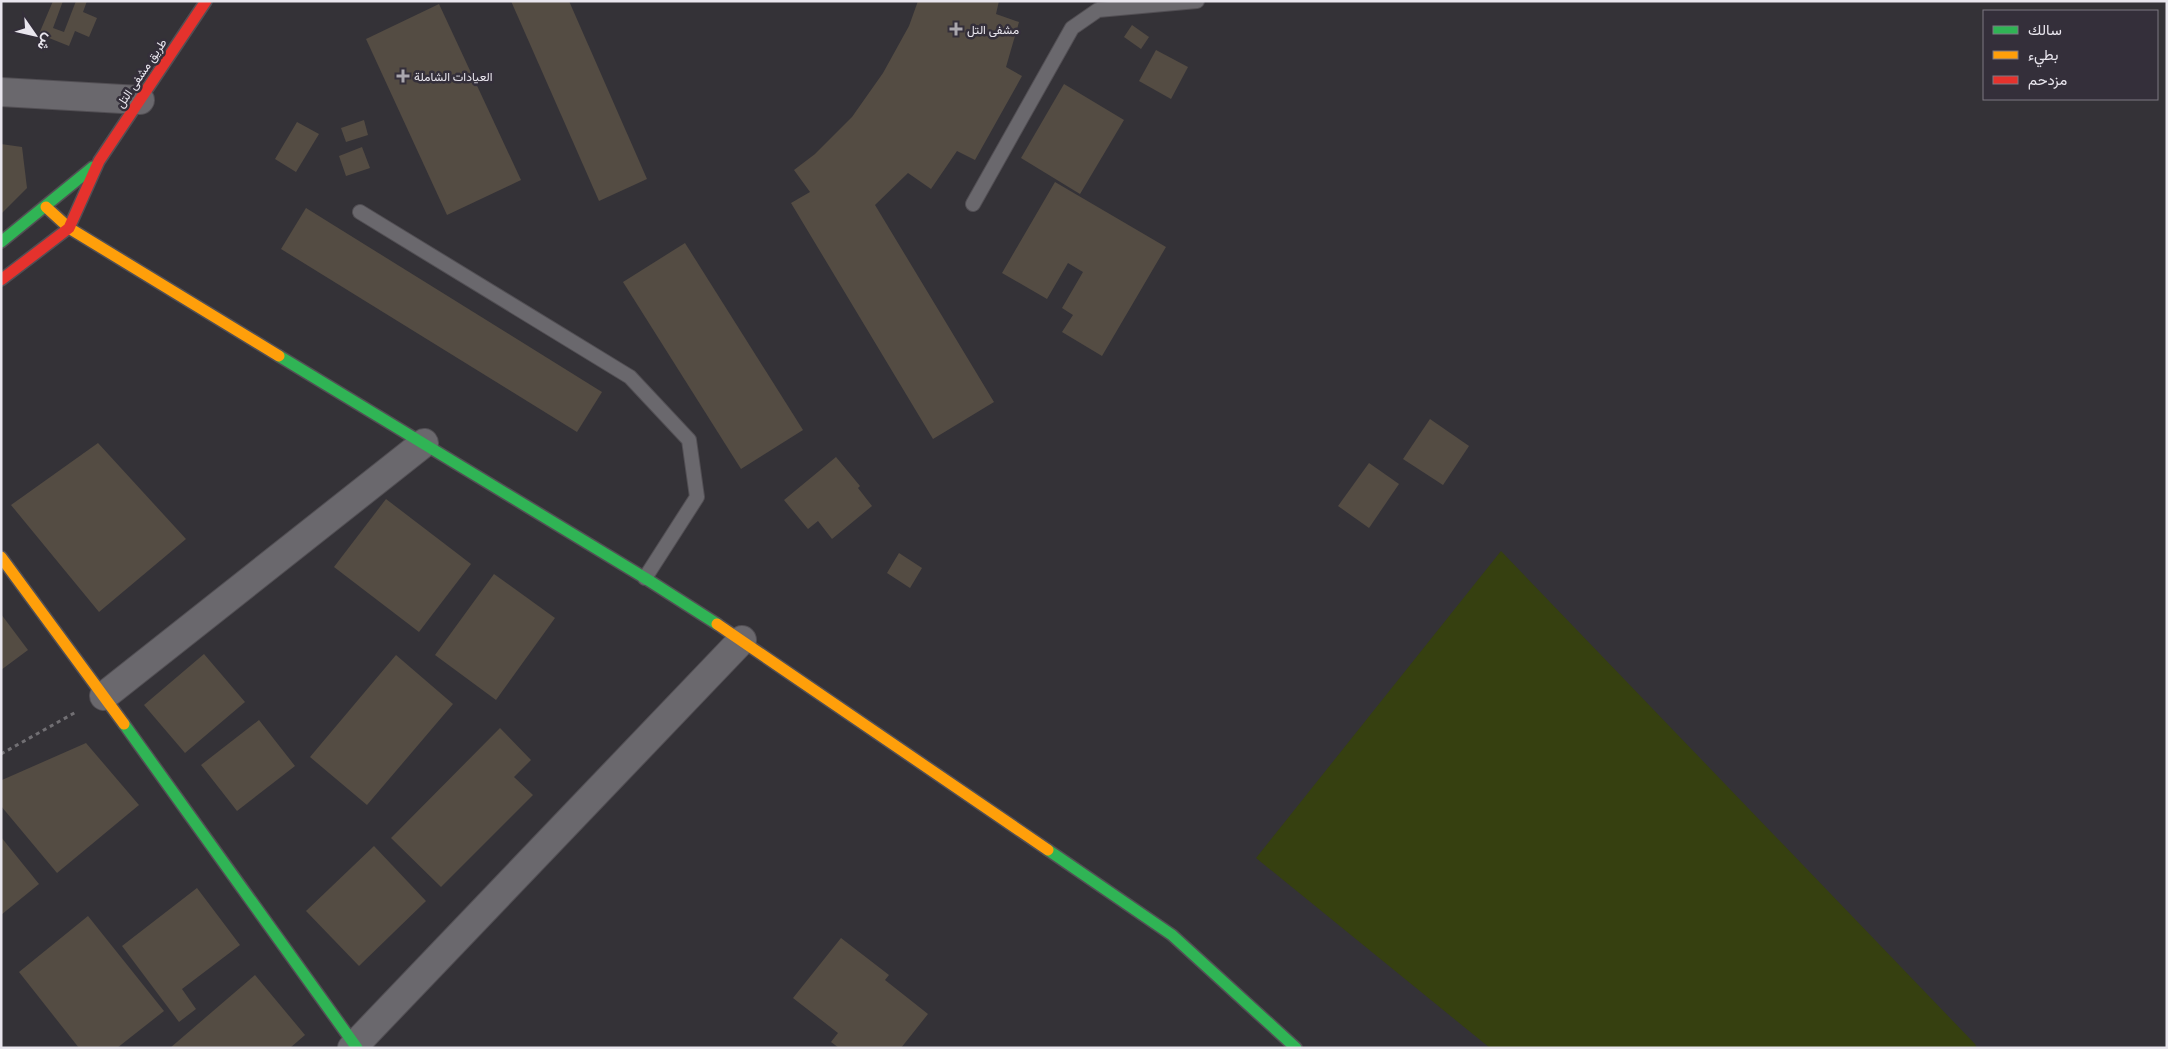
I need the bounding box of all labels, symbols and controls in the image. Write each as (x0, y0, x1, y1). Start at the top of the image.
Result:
north arrow (10, 10, 60, 60)
legend (1983, 10, 2158, 100)
text: سالك (2028, 19, 2062, 39)
marker: مشفى التل (949, 22, 963, 36)
place label: مشفى التل (967, 22, 1019, 38)
text: ش (34, 30, 59, 55)
street label: طريق مشفى التل (112, 35, 171, 111)
text: بطيء (2028, 44, 2058, 68)
marker: العيادات الشاملة (396, 69, 410, 83)
place label: العيادات الشاملة (414, 69, 492, 84)
text: مزدحم (2028, 69, 2067, 90)

